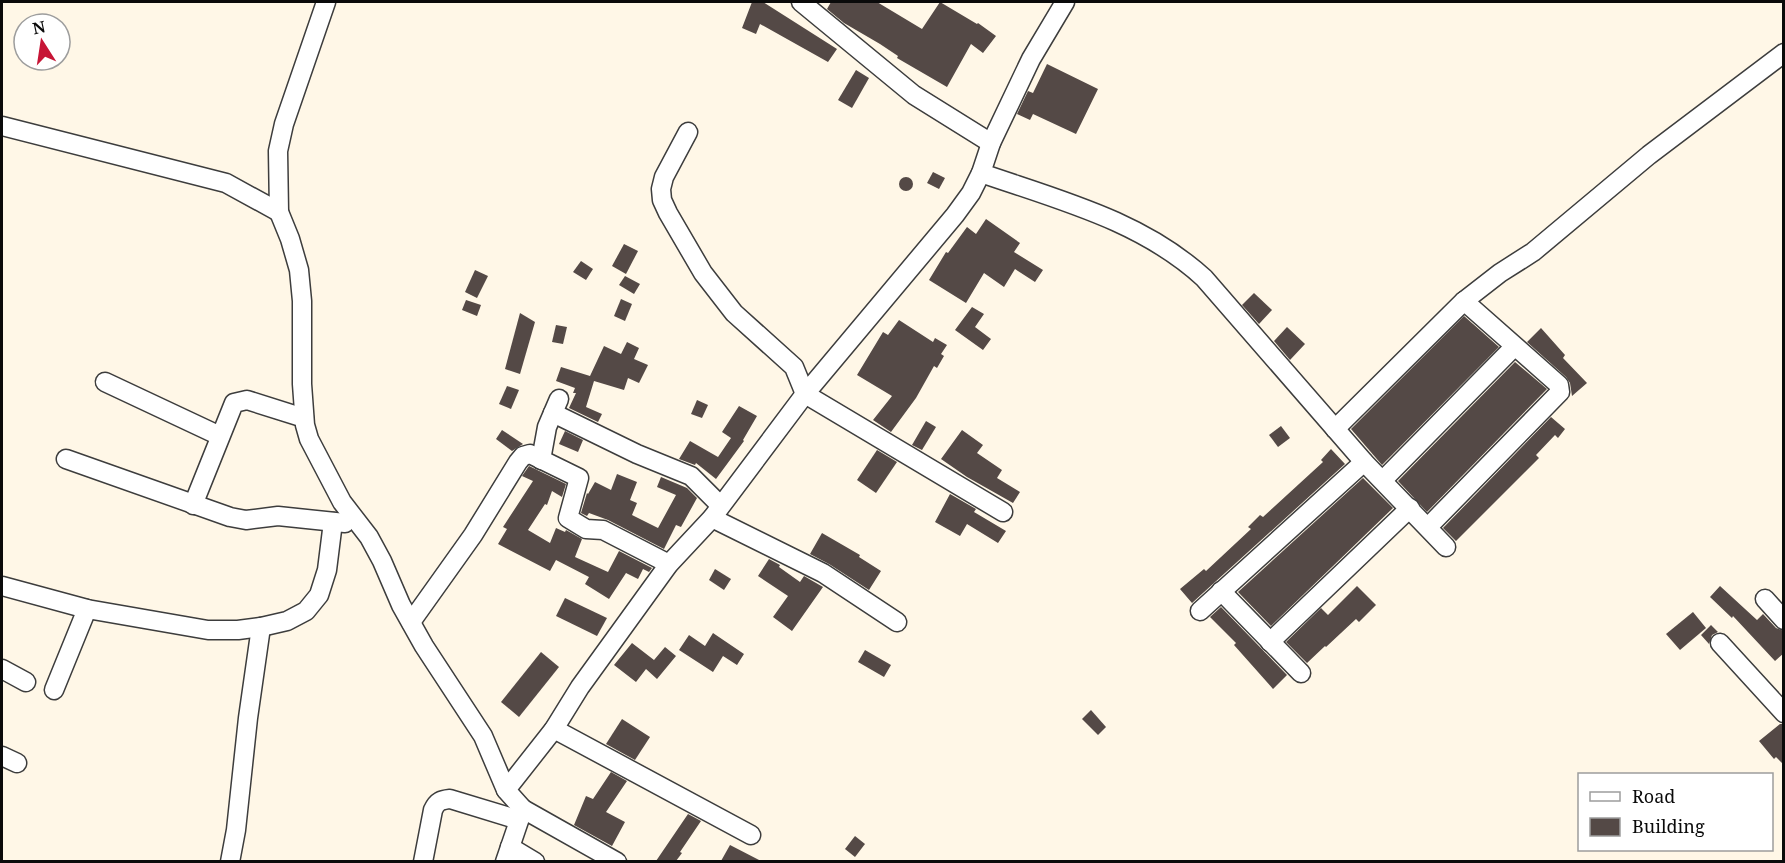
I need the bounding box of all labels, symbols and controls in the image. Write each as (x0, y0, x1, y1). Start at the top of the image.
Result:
north arrow (12, 12, 72, 72)
text: N (30, 15, 48, 39)
legend (1578, 773, 1773, 851)
text: Road (1632, 784, 1675, 808)
text: Building (1632, 814, 1705, 838)

